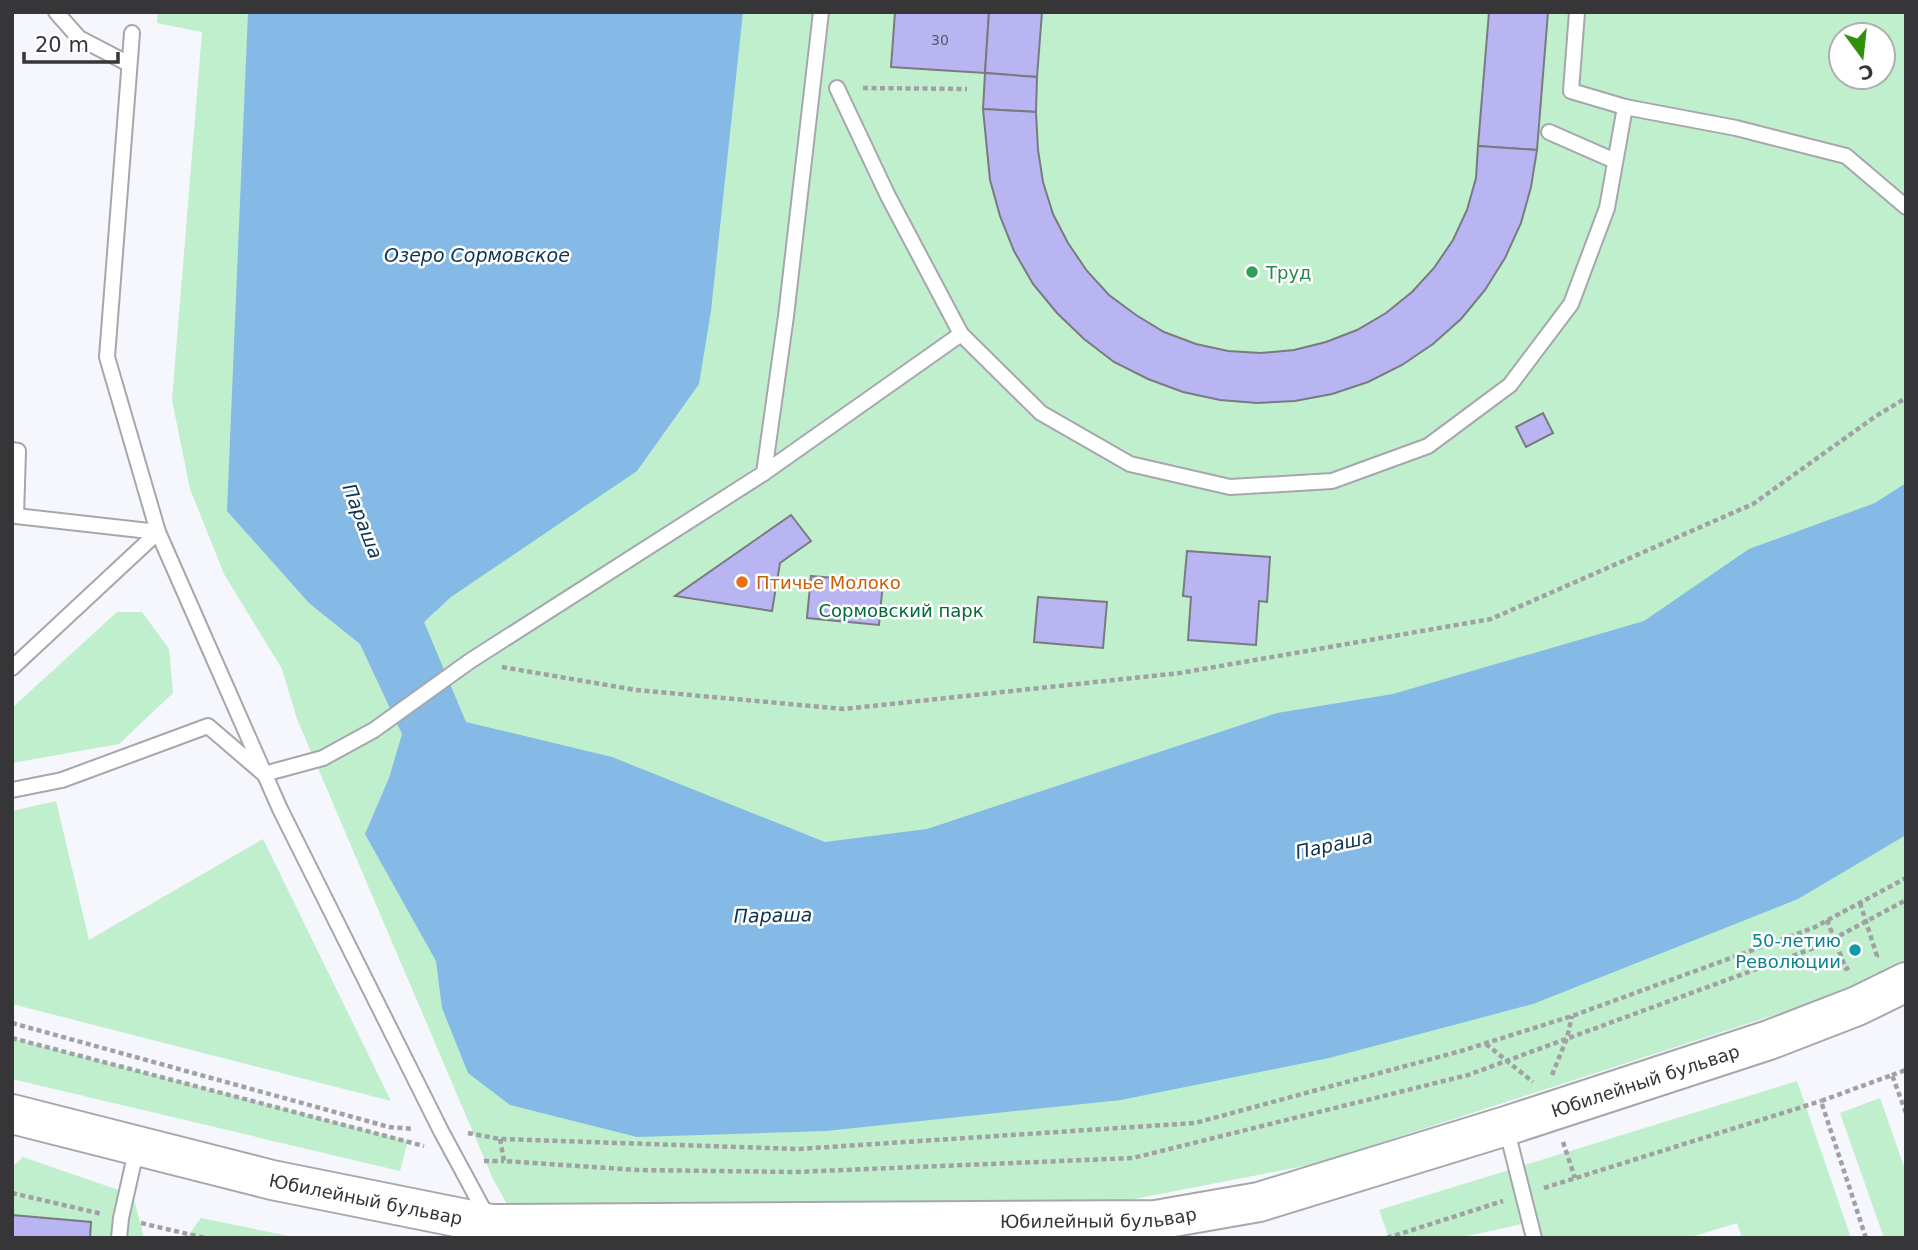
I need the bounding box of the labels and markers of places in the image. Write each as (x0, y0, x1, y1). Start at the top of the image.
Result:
place label: Труд (1265, 262, 1312, 283)
marker: Труд (1244, 264, 1260, 280)
place label: Птичье Молоко (756, 572, 901, 593)
marker: Птичье Молоко (734, 574, 750, 590)
place label: 50-летию Революции (1735, 930, 1841, 972)
marker: 50-летию Революции (1847, 942, 1863, 958)

